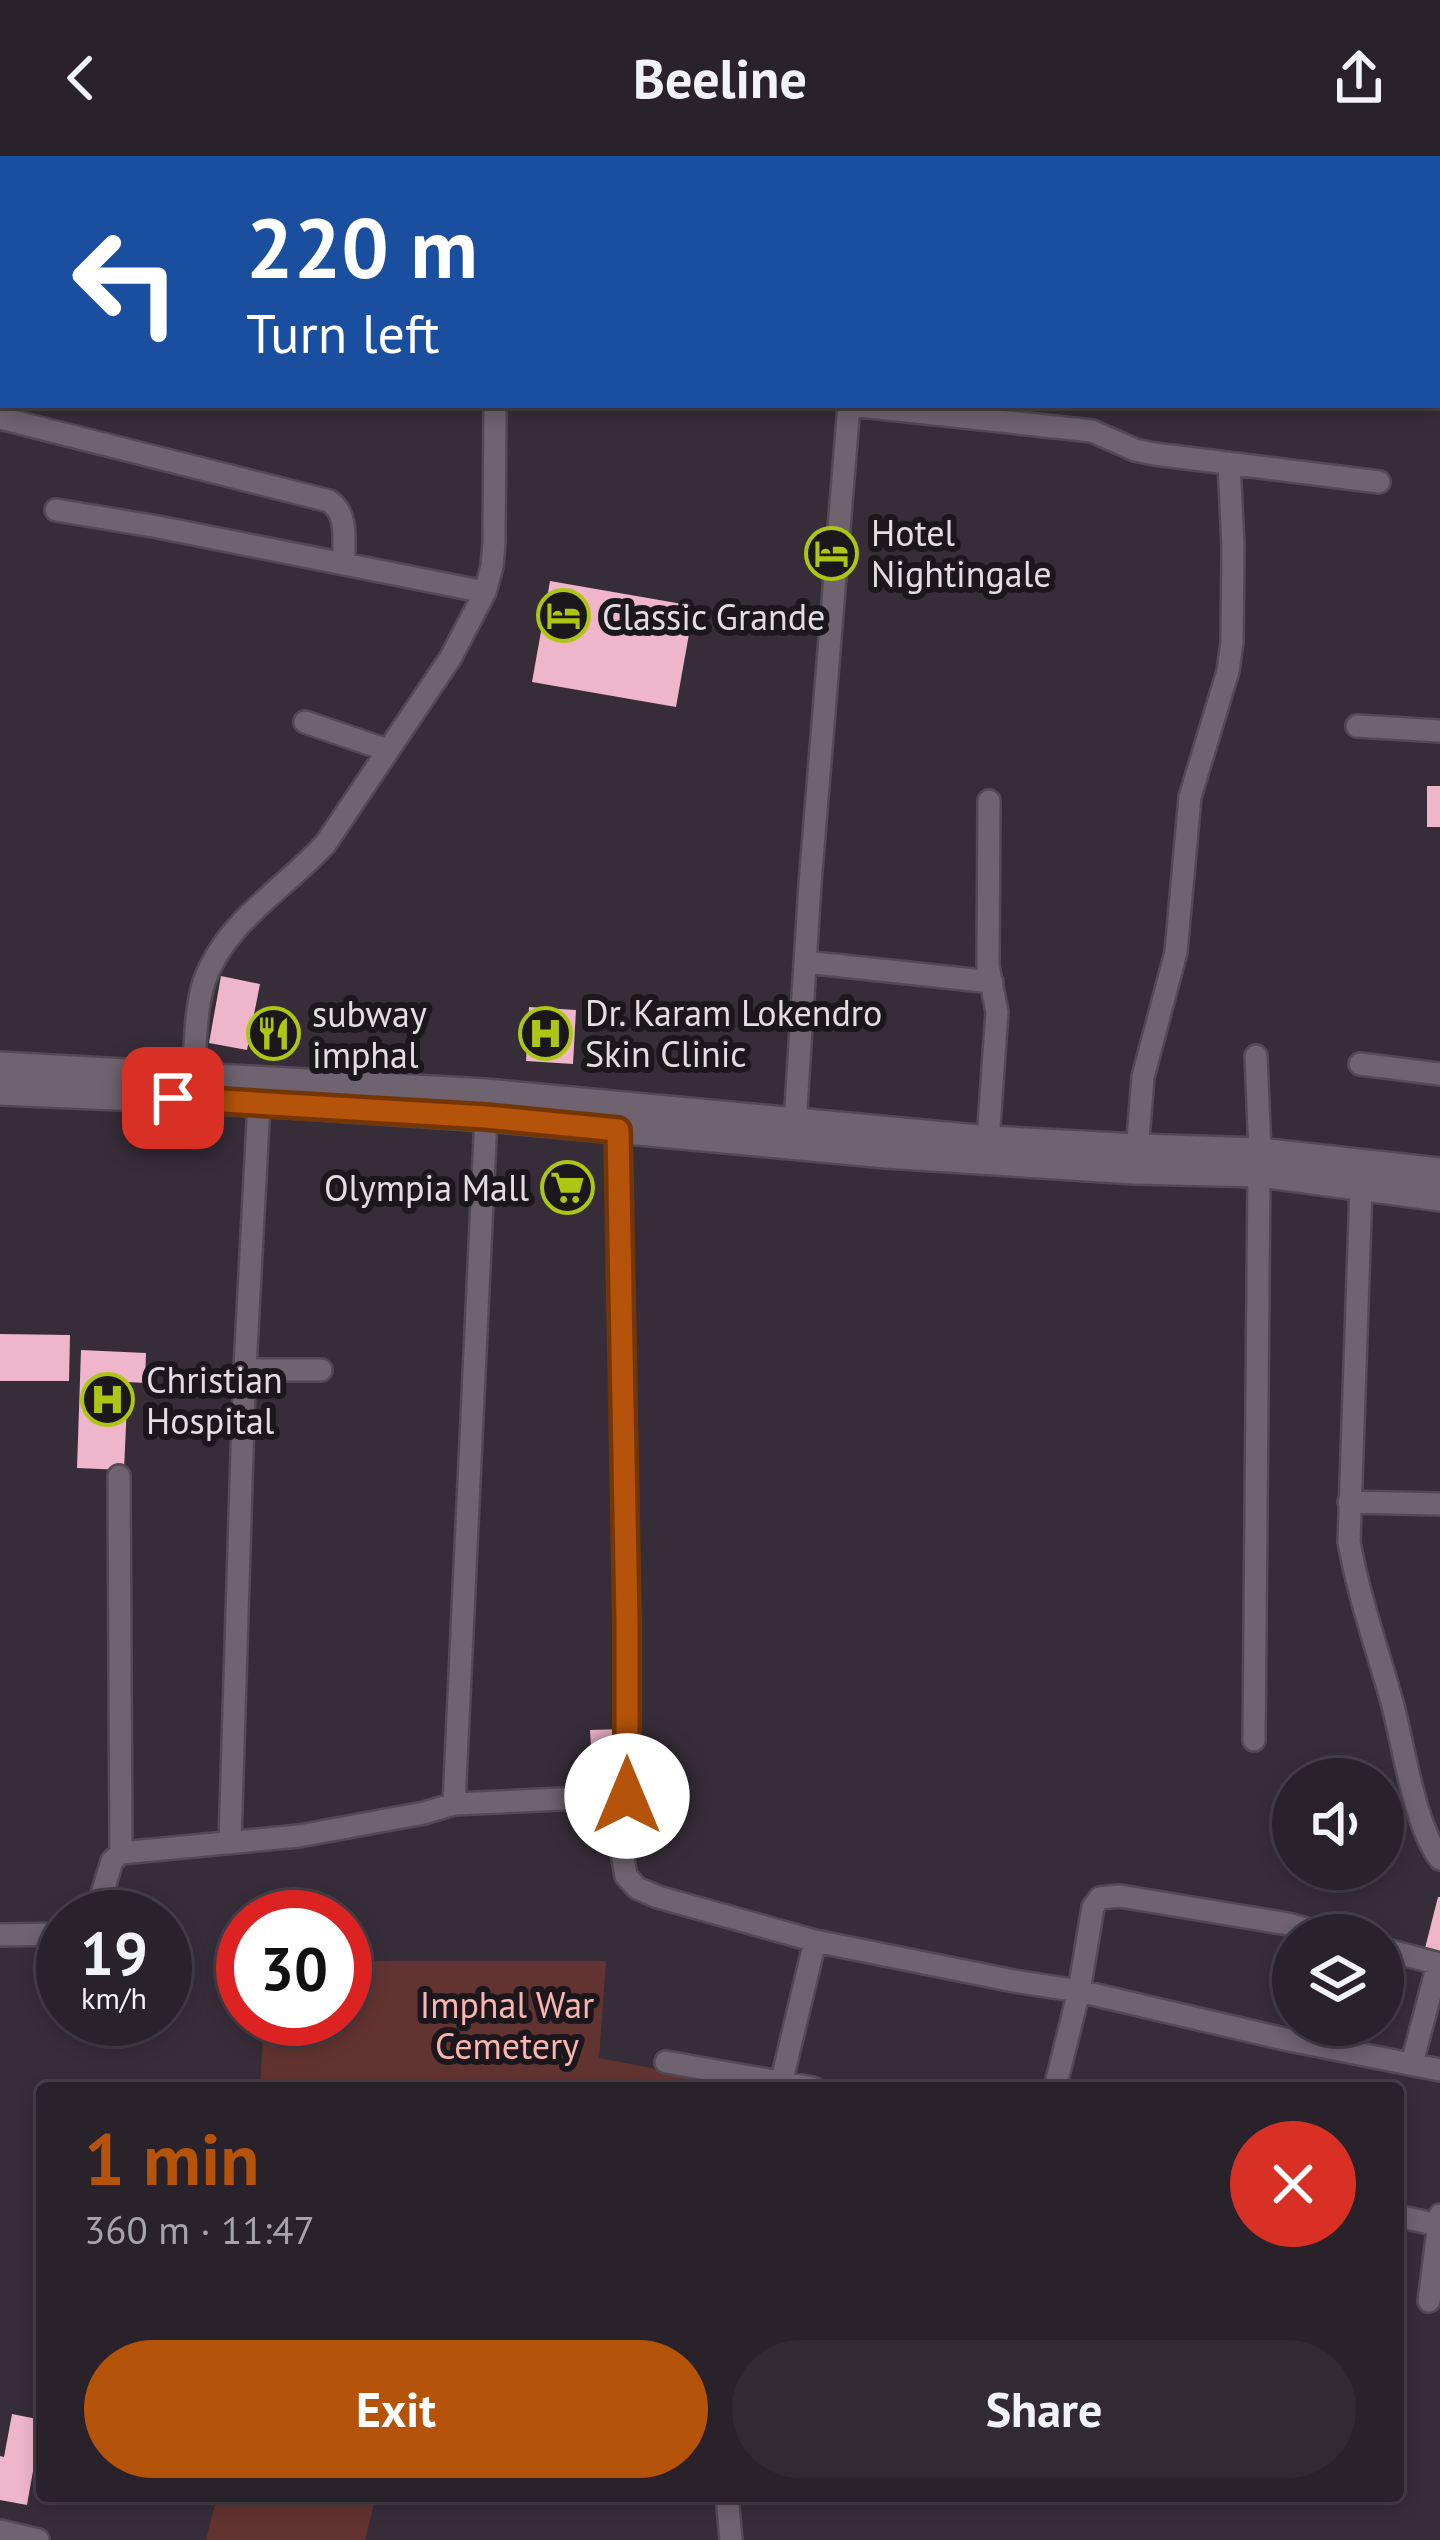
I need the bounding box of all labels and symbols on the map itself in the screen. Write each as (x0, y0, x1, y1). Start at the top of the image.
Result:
place label: Hotel Nightingale (871, 509, 1051, 597)
hotel icon: Hotel Nightingale (804, 525, 860, 581)
hotel icon: Classic Grande (535, 588, 591, 644)
place label: Classic Grande (602, 593, 825, 640)
place label: Dr. Karam Lokendro Skin Clinic (585, 989, 882, 1077)
place label: subway imphal (312, 990, 427, 1078)
hospital icon: Dr. Karam Lokendro Skin Clinic (518, 1005, 574, 1061)
restaurant icon: subway imphal (245, 1006, 301, 1062)
pin (122, 1047, 224, 1149)
supermarket icon: Olympia Mall (540, 1159, 596, 1215)
place label: Olympia Mall (324, 1164, 529, 1211)
place label: Christian Hospital (146, 1356, 283, 1444)
hospital icon: Christian Hospital (79, 1372, 135, 1428)
position arrow (564, 1733, 690, 1859)
speed limit sign: 30 (216, 1890, 372, 2046)
park label: Imphal War Cemetery (420, 1981, 594, 2069)

